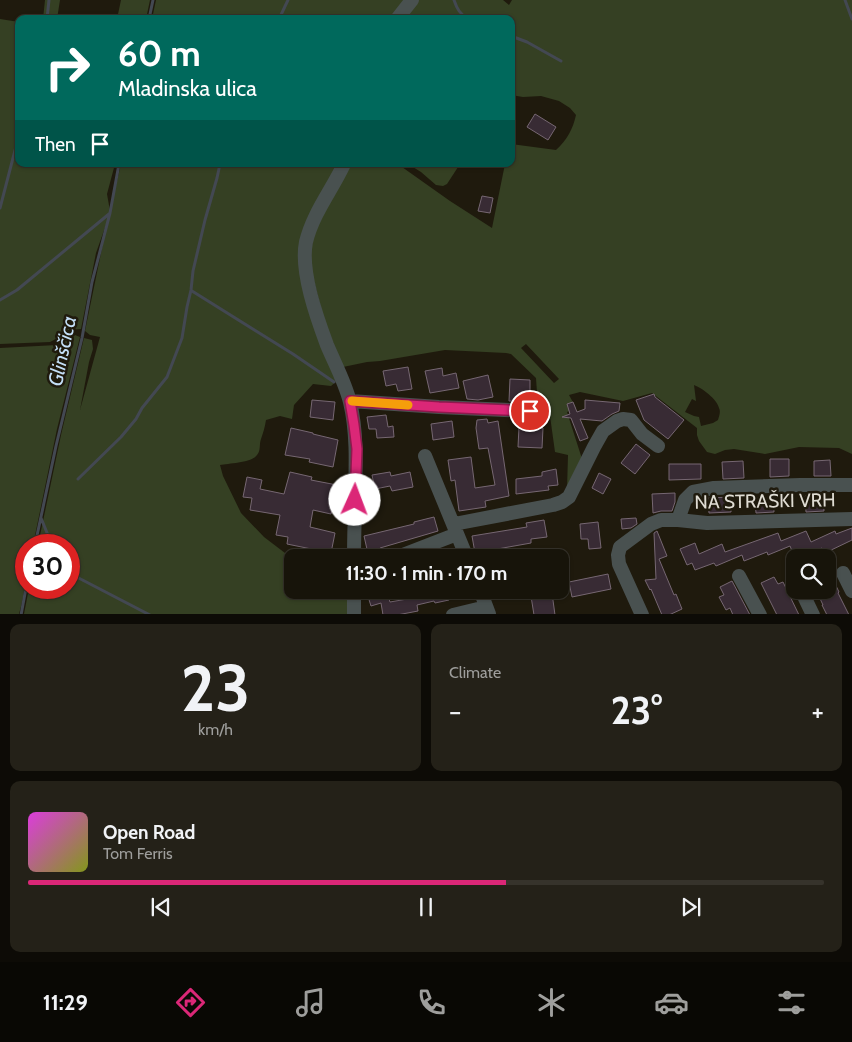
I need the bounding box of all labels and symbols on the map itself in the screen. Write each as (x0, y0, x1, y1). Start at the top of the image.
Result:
water label: Glinščica (43, 314, 81, 388)
pin (509, 390, 551, 432)
position arrow (328, 473, 380, 525)
street label: NA STRAŠKI VRH (694, 487, 836, 514)
speed limit sign: 30 (15, 534, 80, 599)

